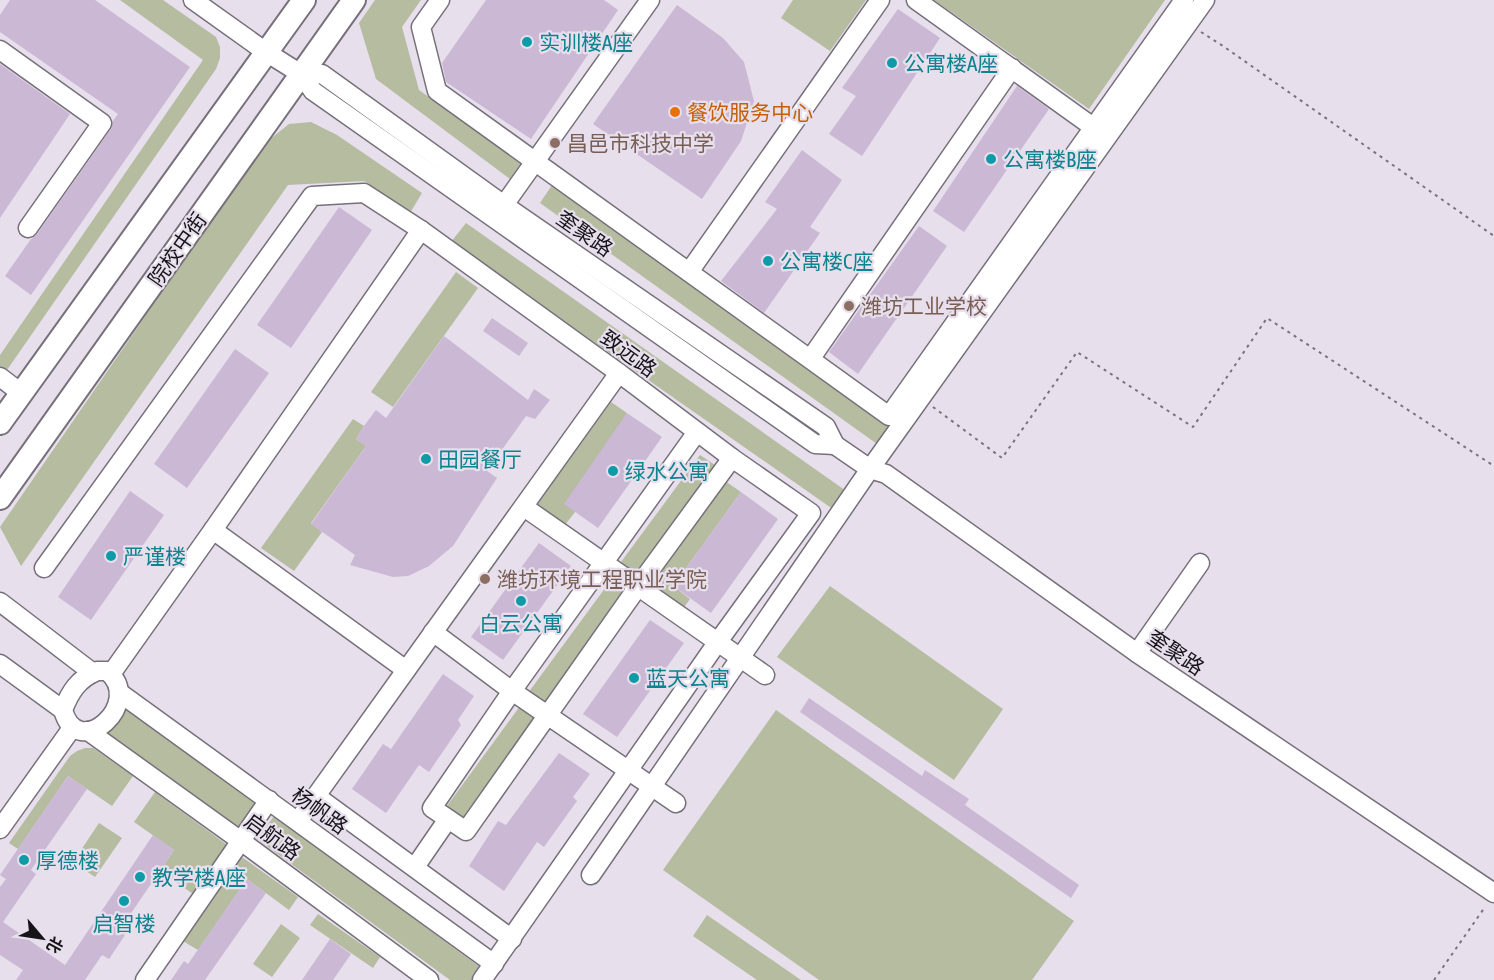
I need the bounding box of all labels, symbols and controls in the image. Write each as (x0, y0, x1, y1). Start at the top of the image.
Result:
place label: 实训楼A座 (539, 30, 633, 54)
marker: 实训楼A座 (520, 35, 534, 49)
place label: 公寓楼A座 (904, 51, 998, 75)
marker: 公寓楼A座 (885, 56, 899, 70)
place label: 餐饮服务中心 (687, 100, 813, 124)
marker: 餐饮服务中心 (668, 105, 682, 119)
place label: 昌邑市科技中学 (567, 131, 714, 155)
marker: 昌邑市科技中学 (548, 136, 562, 150)
place label: 公寓楼B座 (1003, 147, 1097, 171)
marker: 公寓楼B座 (984, 152, 998, 166)
street label: 奎聚路 (552, 205, 618, 261)
street label: 院校中街 (143, 208, 211, 290)
place label: 公寓楼C座 (780, 249, 873, 273)
marker: 公寓楼C座 (761, 254, 775, 268)
place label: 潍坊工业学校 (861, 294, 987, 318)
marker: 潍坊工业学校 (842, 299, 856, 313)
street label: 致远路 (596, 325, 662, 381)
place label: 田园餐厅 (438, 447, 522, 471)
marker: 田园餐厅 (419, 452, 433, 466)
place label: 绿水公寓 (625, 459, 709, 483)
marker: 绿水公寓 (606, 464, 620, 478)
place label: 严谨楼 (123, 544, 186, 568)
marker: 严谨楼 (104, 549, 118, 563)
place label: 潍坊环境工程职业学院 (497, 567, 707, 591)
marker: 潍坊环境工程职业学院 (478, 572, 492, 586)
marker: 白云公寓 (514, 594, 528, 608)
place label: 白云公寓 (479, 611, 563, 635)
street label: 奎聚路 (1143, 624, 1209, 680)
place label: 蓝天公寓 (646, 666, 730, 690)
marker: 蓝天公寓 (627, 671, 641, 685)
street label: 杨帆路 (287, 782, 353, 838)
street label: 启航路 (240, 808, 306, 864)
place label: 厚德楼 (36, 848, 99, 872)
marker: 厚德楼 (17, 853, 31, 867)
place label: 教学楼A座 (152, 865, 246, 889)
marker: 教学楼A座 (133, 870, 147, 884)
marker: 启智楼 (117, 894, 131, 908)
north arrow (12, 908, 72, 968)
place label: 启智楼 (93, 911, 156, 935)
text: 北 (43, 934, 67, 957)

